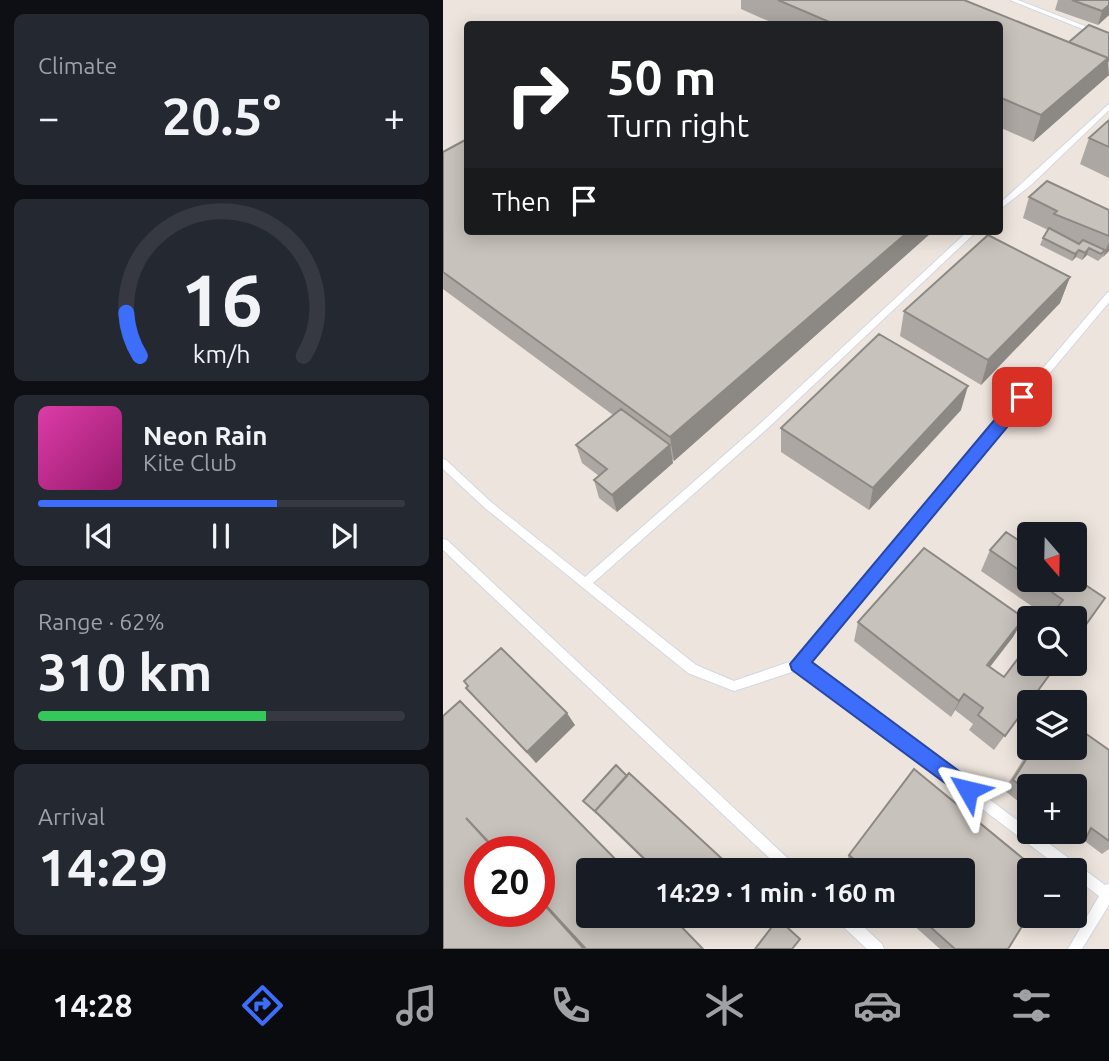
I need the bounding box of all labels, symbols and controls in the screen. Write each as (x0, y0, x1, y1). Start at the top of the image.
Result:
icon: right (492, 49, 583, 140)
text: 50 m (607, 49, 716, 104)
text: Climate (38, 53, 117, 78)
text: 20.5° (162, 87, 281, 145)
text: − (38, 96, 59, 138)
text: + (384, 96, 405, 138)
text: Turn right (607, 107, 749, 143)
icon: arrive (565, 182, 603, 220)
text: Then (492, 187, 551, 216)
text: 16 (180, 258, 263, 340)
text: km/h (193, 340, 250, 368)
pin (992, 367, 1052, 427)
icon: arrive (1003, 378, 1041, 416)
text: Neon Rain (143, 421, 268, 450)
text: Kite Club (143, 450, 237, 475)
icon: previous (80, 517, 118, 555)
icon: pause (202, 517, 240, 555)
icon: next (325, 517, 363, 555)
north arrow (1017, 522, 1087, 592)
map controls (1017, 522, 1087, 928)
button: search (1017, 606, 1087, 676)
text: Range · 62% (38, 609, 165, 634)
text: 310 km (38, 643, 212, 701)
button: layers (1017, 690, 1087, 760)
position arrow (931, 753, 1005, 827)
button: + (1017, 774, 1087, 844)
text: Arrival (38, 804, 105, 829)
speed limit sign: 20 (464, 836, 555, 927)
text: 14:29 (38, 838, 168, 896)
button: − (1017, 858, 1087, 928)
text: 14:29 · 1 min · 160 m (655, 878, 896, 907)
icon: directions (238, 981, 287, 1030)
icon: music (392, 981, 441, 1030)
icon: phone (546, 981, 595, 1030)
icon: climate (700, 981, 749, 1030)
icon: car (853, 981, 902, 1030)
icon: filters (1007, 981, 1056, 1030)
text: 14:28 (52, 987, 133, 1023)

